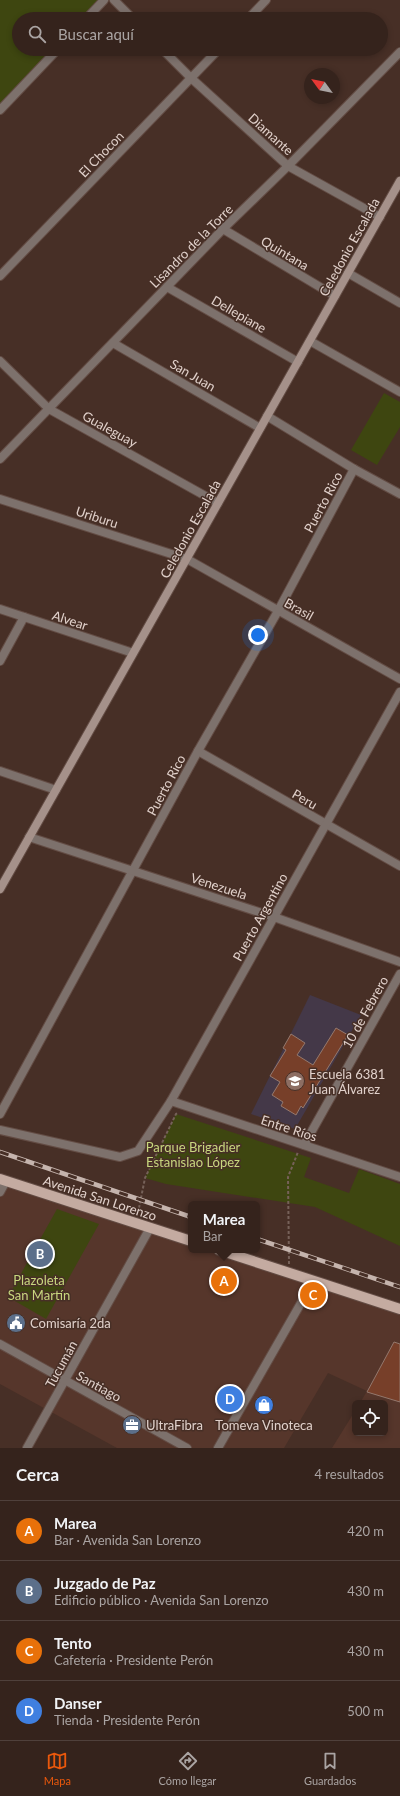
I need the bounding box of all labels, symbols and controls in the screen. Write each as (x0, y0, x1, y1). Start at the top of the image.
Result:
search box (12, 12, 388, 56)
icon: search (26, 23, 48, 45)
text: Buscar aquí (58, 25, 134, 43)
north arrow (304, 68, 340, 104)
street label: Diamante (245, 110, 297, 158)
street label: El Chocon (75, 128, 127, 180)
street label: Celedonio Escalada (315, 195, 383, 299)
street label: Lisandro de la Torre (146, 201, 236, 291)
street label: Quintana (258, 233, 312, 273)
street label: Dellepiane (209, 292, 269, 336)
street label: San Juan (167, 356, 219, 394)
street label: Gualeguay (80, 407, 140, 451)
street label: Puerto Rico (300, 469, 346, 535)
street label: Celedonio Escalada (156, 477, 224, 581)
street label: Uriburu (74, 503, 120, 531)
street label: Brasil (281, 594, 317, 624)
street label: Alvear (50, 607, 90, 633)
your location (248, 625, 268, 645)
street label: Puerto Rico (143, 752, 189, 818)
street label: Peru (290, 785, 320, 813)
street label: Venezuela (189, 869, 249, 903)
street label: Puerto Argentino (229, 870, 291, 964)
street label: 10 de Febrero (339, 973, 391, 1051)
place label: Escuela 6381 Juan Álvarez (309, 1066, 385, 1097)
school or university icon: Escuela 6381 Juan Álvarez (284, 1070, 306, 1092)
street label: Entre Ríos (259, 1111, 319, 1145)
park label: Parque Brigadier Estanislao López (146, 1139, 241, 1170)
street label: Avenida San Lorenzo (41, 1172, 159, 1224)
popup (188, 1201, 260, 1253)
text: Marea (203, 1210, 245, 1228)
text: Bar (203, 1228, 222, 1244)
pin: B (27, 1239, 53, 1269)
pin: A (211, 1266, 237, 1296)
park label: Plazoleta San Martín (8, 1272, 70, 1303)
pin: C (300, 1280, 326, 1310)
public building icon: Comisaría 2da (5, 1312, 27, 1334)
place label: Comisaría 2da (30, 1315, 111, 1331)
street label: Tucumán (42, 1338, 80, 1390)
street label: Santiago (74, 1367, 124, 1405)
pin: D (217, 1384, 243, 1414)
shop icon: Tomeva Vinoteca (253, 1394, 275, 1416)
map controls (352, 1400, 388, 1436)
button: locate (352, 1400, 388, 1436)
office icon: UltraFibra (121, 1414, 143, 1436)
place label: UltraFibra (146, 1417, 203, 1433)
place label: Tomeva Vinoteca (215, 1417, 313, 1433)
text: Cerca (16, 1464, 59, 1485)
text: 4 resultados (314, 1466, 384, 1482)
text: Marea (54, 1514, 97, 1532)
text: A (24, 1523, 34, 1539)
text: 420 m (347, 1523, 384, 1539)
text: Bar · Avenida San Lorenzo (54, 1532, 201, 1548)
text: Juzgado de Paz (54, 1574, 156, 1592)
text: B (25, 1583, 33, 1599)
text: 430 m (347, 1583, 384, 1599)
text: Edificio público · Avenida San Lorenzo (54, 1592, 269, 1608)
text: Tento (54, 1634, 92, 1652)
text: C (25, 1643, 33, 1659)
text: 430 m (347, 1643, 384, 1659)
text: Cafetería · Presidente Perón (54, 1652, 213, 1668)
text: Danser (54, 1694, 102, 1712)
text: D (24, 1703, 34, 1719)
text: 500 m (347, 1703, 384, 1719)
text: Tienda · Presidente Perón (54, 1712, 200, 1728)
tab: Mapa (44, 1750, 71, 1787)
tab: Cómo llegar (159, 1750, 216, 1787)
tab: Guardados (304, 1750, 356, 1787)

